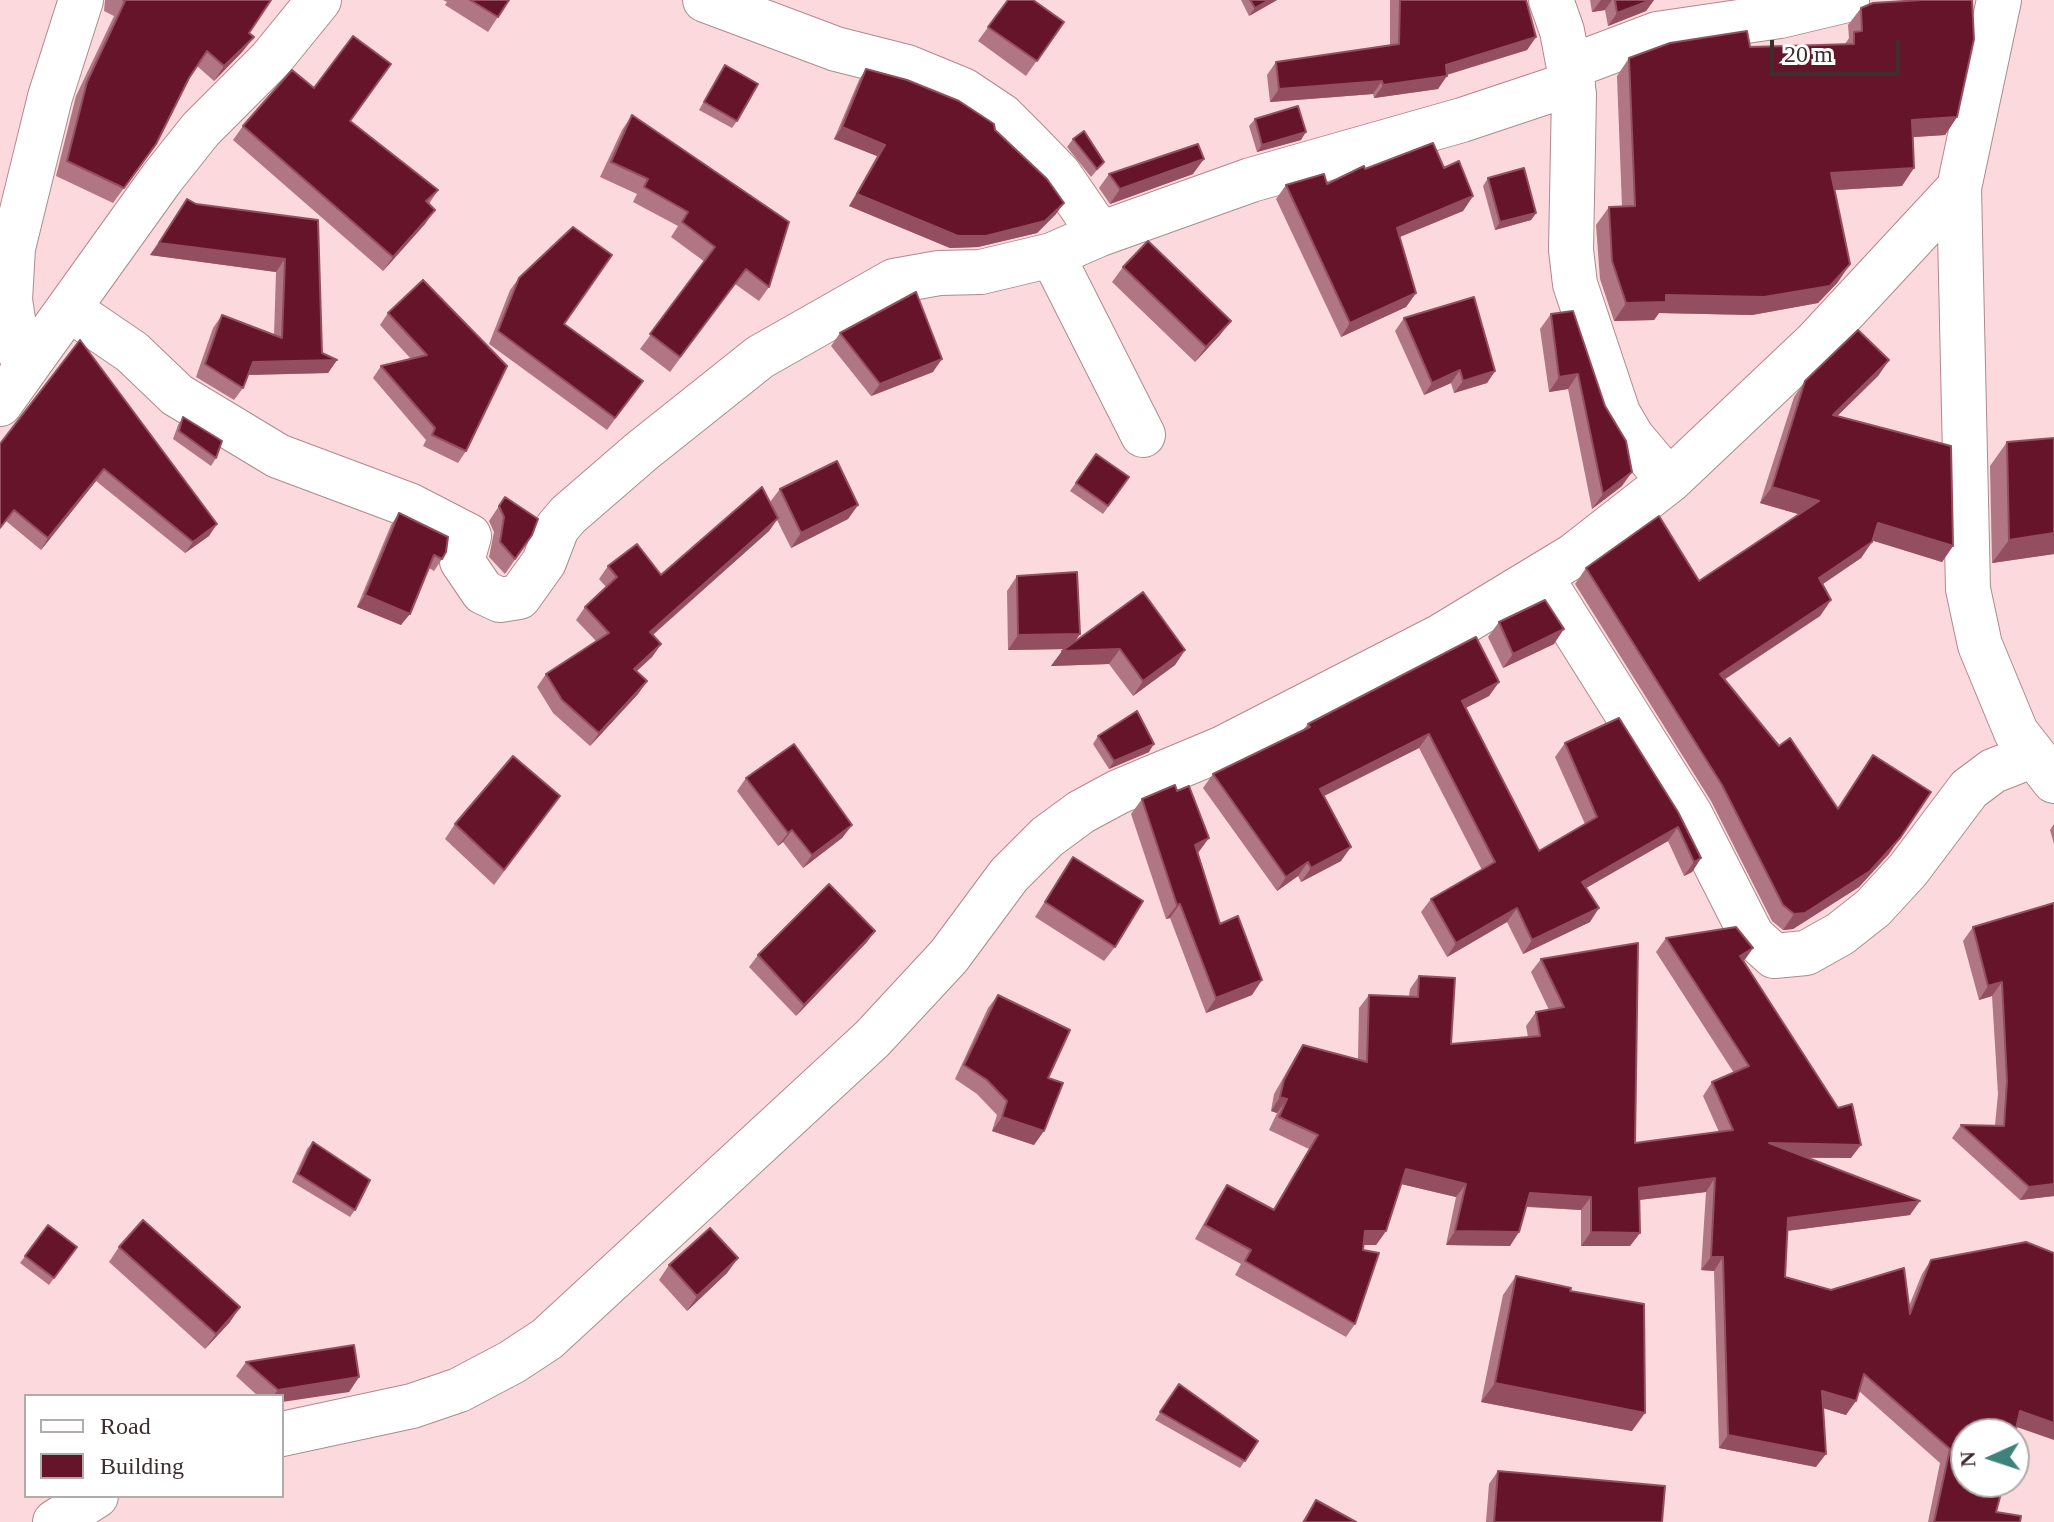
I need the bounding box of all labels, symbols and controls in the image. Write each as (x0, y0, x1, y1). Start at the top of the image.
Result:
scale bar (1774, 24, 1904, 74)
text: 20 m (1784, 41, 1833, 67)
legend (24, 1394, 284, 1498)
text: Road (100, 1413, 151, 1439)
north arrow (1950, 1418, 2030, 1498)
text: N (1955, 1451, 1980, 1468)
text: Building (100, 1453, 184, 1479)

